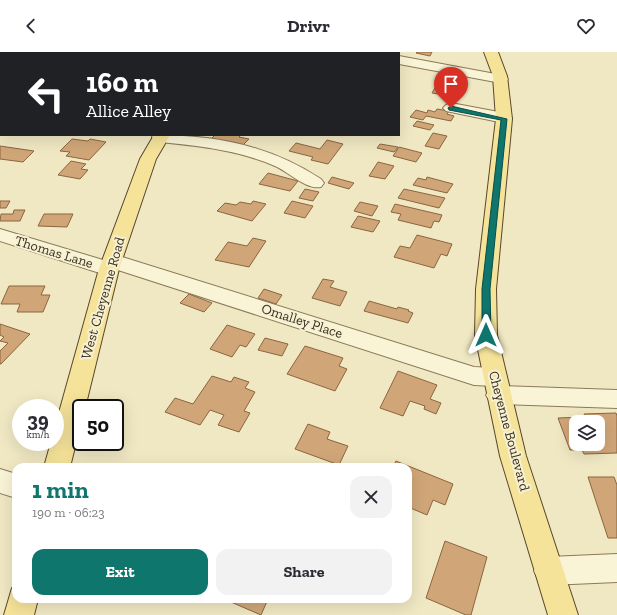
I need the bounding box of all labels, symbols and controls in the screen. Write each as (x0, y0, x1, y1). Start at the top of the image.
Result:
icon: back (20, 15, 42, 37)
text: Drivr (287, 15, 330, 37)
icon: heart (575, 15, 597, 37)
text: 160 m (86, 66, 158, 99)
pin (434, 67, 468, 108)
icon: left (20, 68, 72, 120)
icon: arrive (440, 73, 462, 95)
text: Allice Alley (86, 100, 171, 122)
street label: Thomas Lane (13, 232, 96, 272)
street label: West Cheyenne Road (77, 235, 129, 361)
street label: Omalley Place (259, 300, 345, 342)
position arrow (465, 314, 507, 356)
street label: Cheyenne Boulevard (485, 369, 533, 493)
speed limit sign: 50 (72, 399, 124, 451)
text: 39 (27, 408, 49, 432)
map controls (569, 415, 605, 451)
button: layers (569, 415, 605, 451)
text: km/h (27, 429, 49, 441)
text: 1 min (32, 475, 89, 504)
button: close (350, 476, 392, 518)
text: 190 m · 06:23 (32, 505, 105, 520)
button: Exit (32, 549, 208, 595)
button: Share (216, 549, 392, 595)

